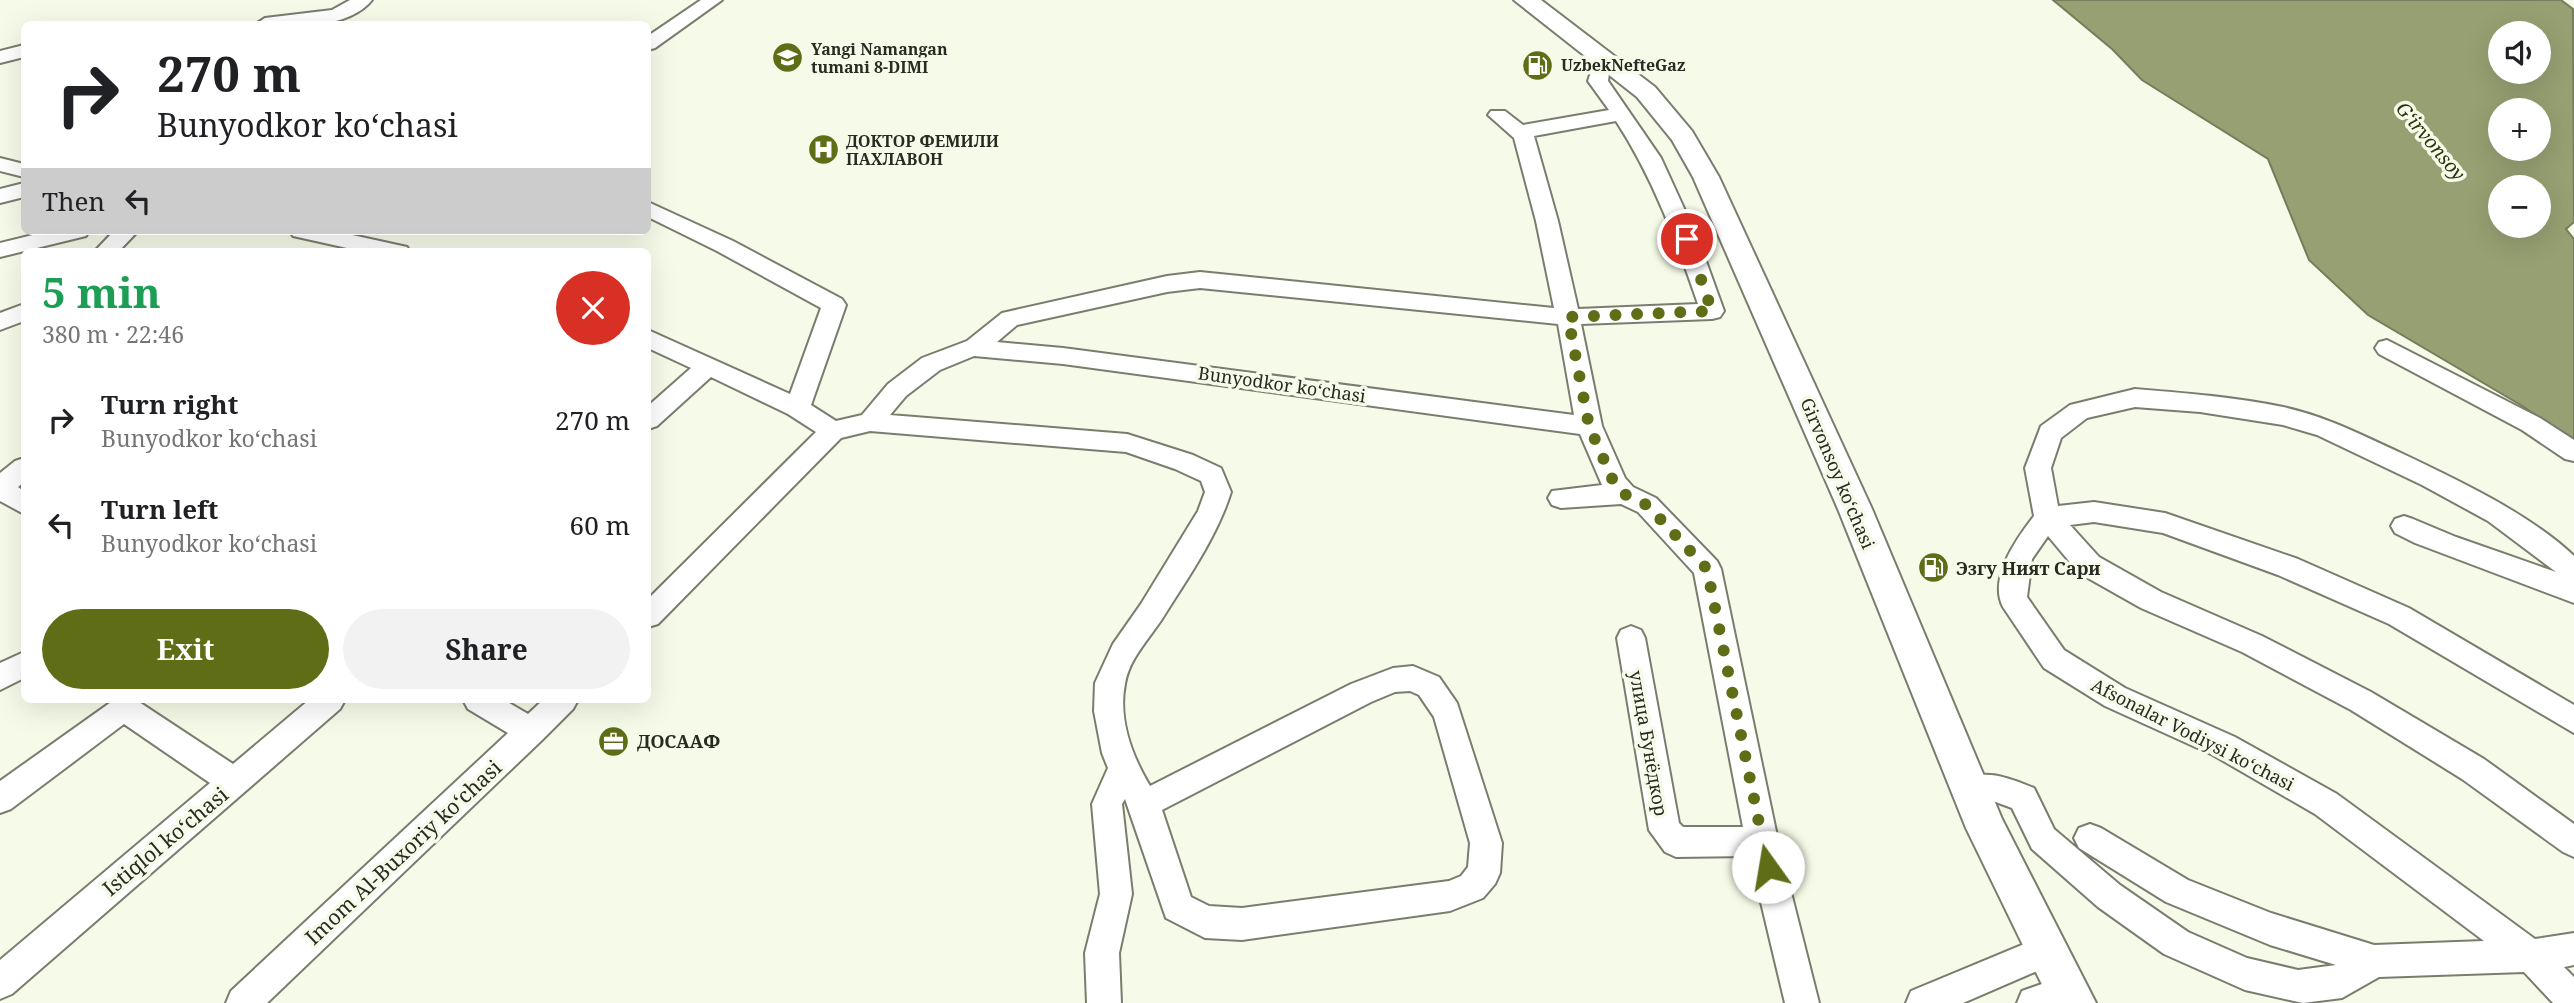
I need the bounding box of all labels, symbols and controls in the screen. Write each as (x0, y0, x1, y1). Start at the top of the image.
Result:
map controls (2488, 21, 2551, 238)
button: sound (2488, 21, 2551, 84)
place label: Yangi Namangan tumani 8-DIMI (811, 38, 948, 78)
text: 270 m (157, 40, 301, 106)
school or university icon: Yangi Namangan tumani 8-DIMI (771, 41, 805, 75)
fuel station icon: UzbekNefteGaz (1521, 48, 1555, 82)
icon: right (42, 49, 133, 140)
place label: UzbekNefteGaz (1561, 54, 1685, 76)
water label: G‘irvonsoy (2390, 96, 2472, 186)
button: + (2488, 98, 2551, 161)
text: Bunyodkor koʻchasi (157, 103, 458, 146)
place label: ДОКТОР ФЕМИЛИ ПАХЛАВОН (846, 130, 999, 170)
hospital icon: ДОКТОР ФЕМИЛИ ПАХЛАВОН (806, 133, 840, 167)
button: − (2488, 175, 2551, 238)
icon: left (119, 182, 157, 220)
text: Then (42, 183, 105, 219)
pin (1657, 209, 1717, 269)
icon: arrive (1668, 220, 1706, 258)
text: 5 min (42, 263, 161, 320)
button: close (556, 271, 630, 345)
text: 380 m · 22:46 (42, 318, 184, 350)
street label: Bunyodkor koʻchasi (1197, 360, 1368, 408)
text: Turn right (101, 386, 238, 422)
street label: Girvonsoy koʻchasi (1795, 394, 1881, 552)
icon: right (42, 401, 80, 439)
text: 270 m (555, 402, 630, 438)
text: Bunyodkor koʻchasi (101, 422, 317, 454)
text: Turn left (101, 491, 218, 527)
icon: left (42, 506, 80, 544)
text: 60 m (570, 507, 630, 543)
text: Bunyodkor koʻchasi (101, 527, 317, 559)
fuel station icon: Эзгу Ният Сари (1916, 551, 1950, 585)
place label: Эзгу Ният Сари (1956, 556, 2101, 580)
button: Exit (42, 609, 329, 689)
button: Share (343, 609, 630, 689)
street label: улица Бунёдкор (1624, 668, 1674, 818)
street label: Afsonalar Vodiysi koʻchasi (2087, 672, 2299, 796)
office icon: ДОСААФ (597, 724, 631, 758)
place label: ДОСААФ (637, 729, 720, 753)
street label: Imom Al-Buxoriy koʻchasi (299, 753, 507, 951)
street label: Istiqlol ko‘chasi (96, 780, 234, 902)
position arrow (1731, 830, 1805, 904)

